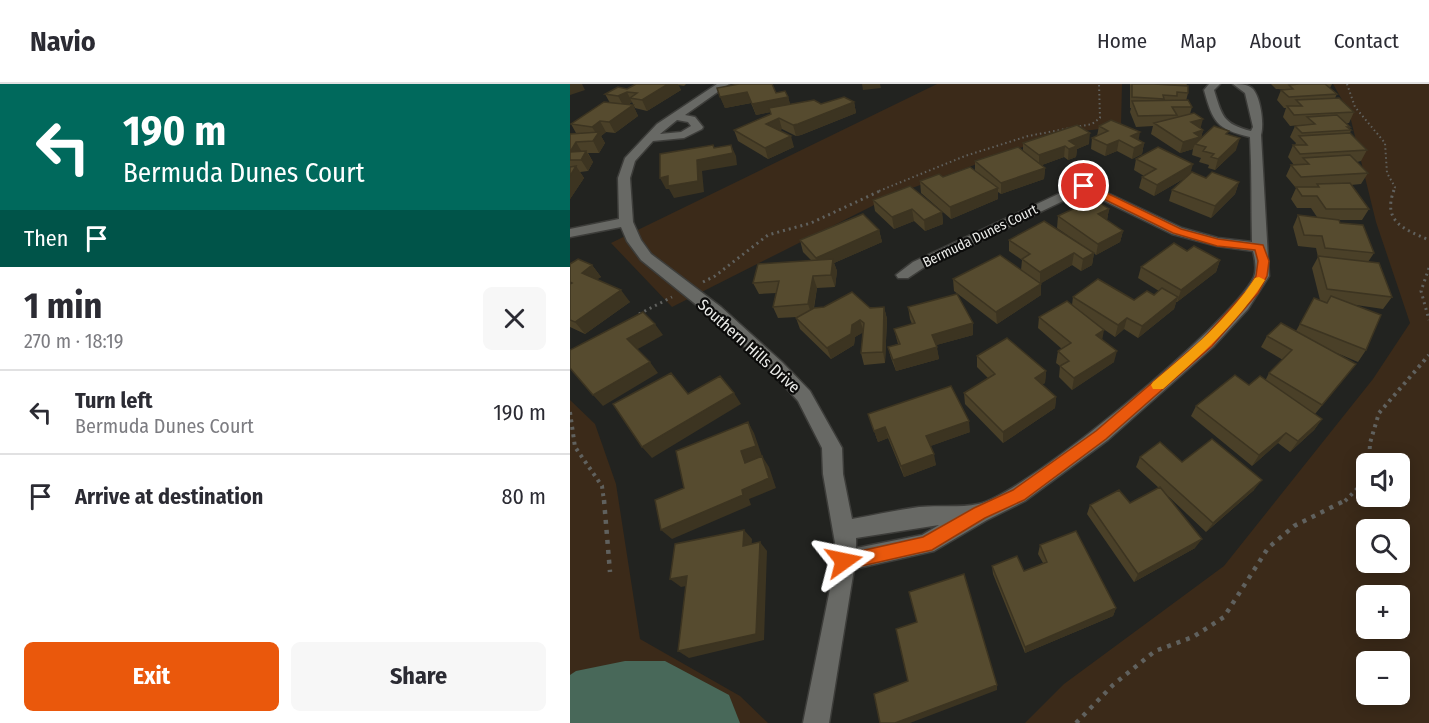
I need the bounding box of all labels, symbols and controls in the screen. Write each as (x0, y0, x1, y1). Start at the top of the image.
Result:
text: Navio (30, 25, 96, 58)
text: Home (1097, 28, 1147, 54)
text: Map (1180, 28, 1217, 54)
text: About (1250, 28, 1301, 54)
text: Contact (1334, 28, 1399, 54)
text: 190 m (123, 106, 226, 156)
icon: left (24, 108, 102, 186)
text: Bermuda Dunes Court (123, 157, 364, 189)
pin (1058, 160, 1109, 211)
icon: arrive (1067, 169, 1100, 202)
street label: Bermuda Dunes Court (920, 201, 1040, 271)
icon: arrive (80, 222, 113, 255)
text: Then (24, 225, 68, 252)
text: 1 min (24, 284, 102, 328)
button: close (483, 287, 546, 350)
street label: Southern Hills Drive (694, 295, 804, 397)
text: 270 m · 18:19 (24, 329, 123, 353)
text: Turn left (75, 387, 153, 414)
icon: left (24, 396, 57, 429)
text: 190 m (493, 399, 546, 426)
text: Bermuda Dunes Court (75, 414, 254, 438)
map controls (1356, 453, 1410, 705)
button: sound (1356, 453, 1410, 507)
icon: arrive (24, 480, 57, 513)
text: Arrive at destination (75, 483, 263, 510)
text: 80 m (501, 483, 546, 510)
button: search (1356, 519, 1410, 573)
position arrow (812, 529, 876, 593)
button: + (1356, 585, 1410, 639)
button: Exit (24, 642, 279, 711)
button: Share (291, 642, 546, 711)
button: − (1356, 651, 1410, 705)

